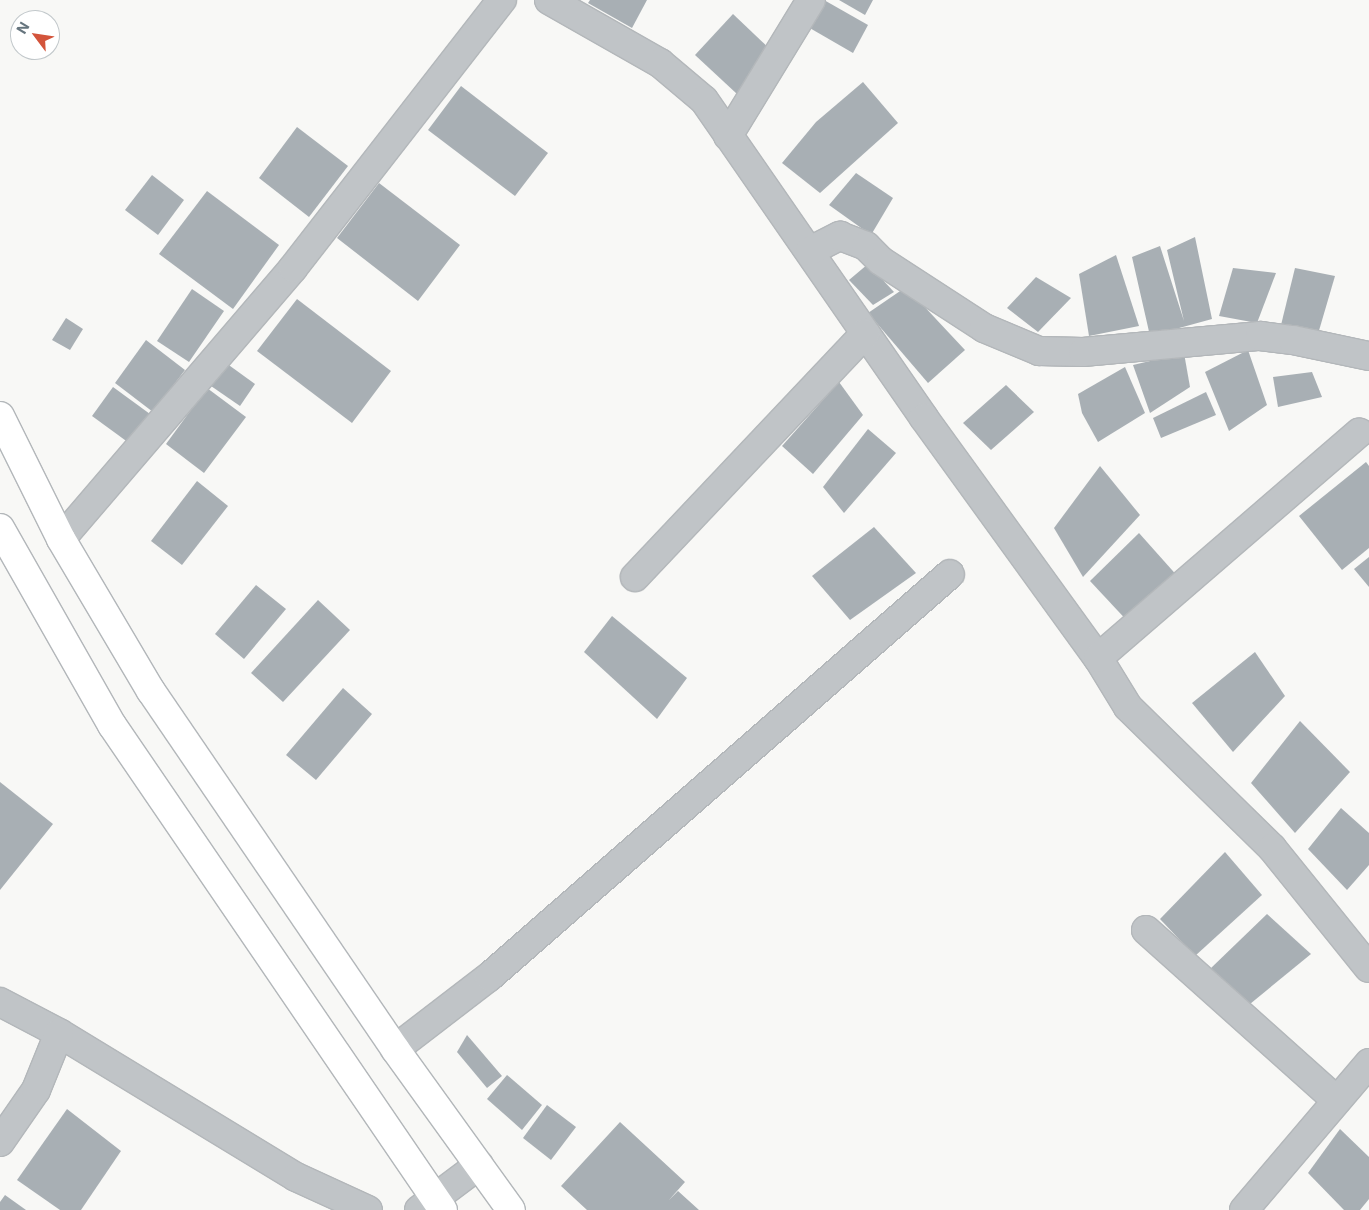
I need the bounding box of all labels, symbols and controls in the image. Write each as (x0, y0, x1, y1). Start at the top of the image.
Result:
north arrow (10, 10, 60, 60)
text: N (13, 19, 33, 36)

